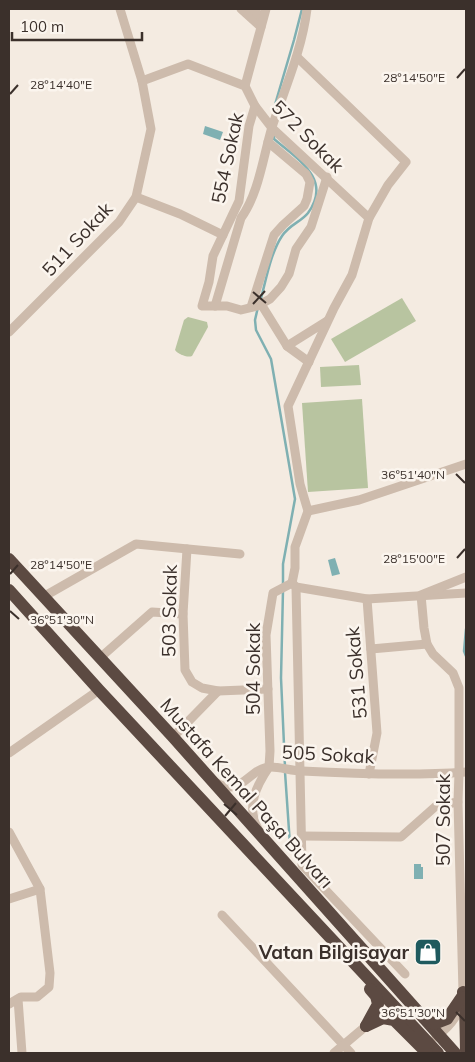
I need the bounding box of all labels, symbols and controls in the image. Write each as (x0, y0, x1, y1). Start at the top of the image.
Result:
scale bar (12, 10, 142, 42)
text: 100 m (20, 17, 64, 36)
text: 28°14'50"E (383, 70, 445, 85)
text: 28°14'40"E (30, 77, 92, 92)
street label: 572 Sokak (267, 95, 349, 177)
street label: 554 Sokak (206, 110, 248, 206)
street label: 511 Sokak (37, 197, 118, 281)
text: 36°51'40"N (381, 467, 445, 482)
text: 28°15'00"E (383, 551, 445, 566)
text: 28°14'50"E (30, 557, 92, 572)
street label: 503 Sokak (156, 564, 182, 658)
text: 36°51'30"N (30, 612, 94, 627)
street label: 504 Sokak (241, 622, 265, 715)
street label: 531 Sokak (340, 626, 372, 720)
street label: Mustafa Kemal Paşa Bulvarı (155, 693, 339, 893)
street label: 505 Sokak (281, 740, 375, 768)
street label: 507 Sokak (431, 773, 455, 866)
shop icon: Vatan Bilgisayar (413, 937, 443, 967)
place label: Vatan Bilgisayar (258, 940, 410, 964)
text: 36°51'30"N (381, 1005, 445, 1020)

